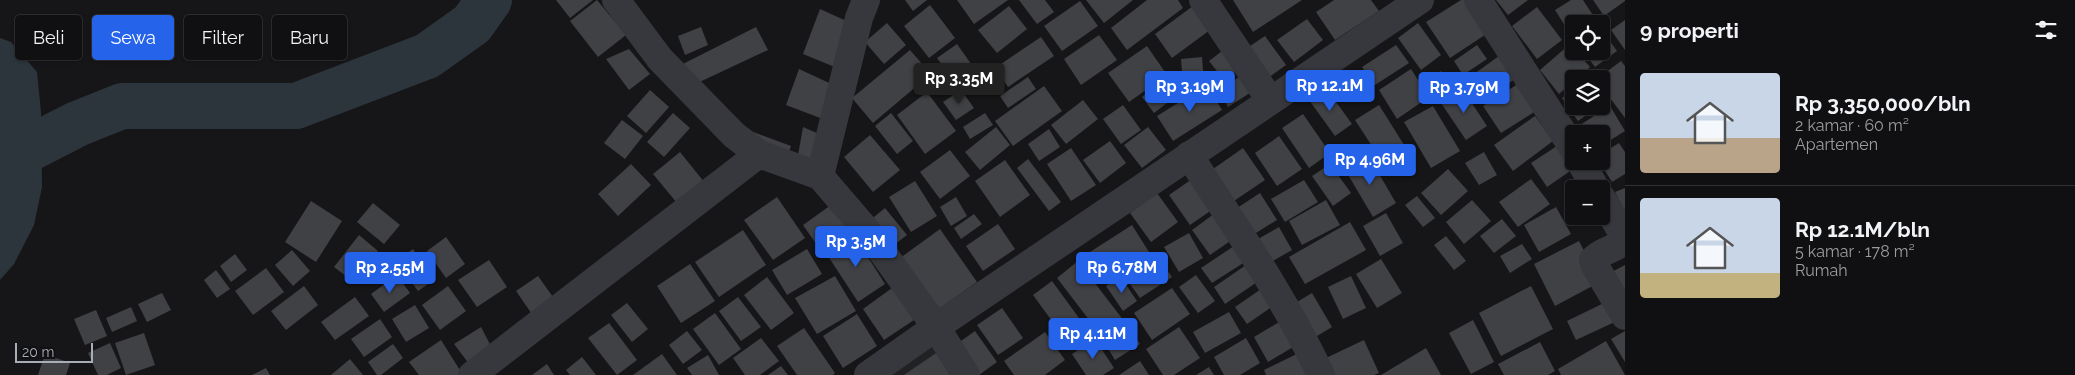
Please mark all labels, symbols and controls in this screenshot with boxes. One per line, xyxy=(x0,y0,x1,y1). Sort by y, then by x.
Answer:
chip: Beli xyxy=(15,15,82,60)
chip: Sewa xyxy=(92,15,174,60)
chip: Filter xyxy=(184,15,262,60)
chip: Baru xyxy=(272,15,347,60)
map controls xyxy=(1565,15,1610,225)
button: locate xyxy=(1565,15,1610,60)
icon: filters xyxy=(2032,16,2060,44)
text: 9 properti xyxy=(1640,18,1739,43)
pin: Rp 3.35M xyxy=(907,62,1011,105)
text: Rp 3.35M xyxy=(925,69,993,88)
pin: Rp 3.19M xyxy=(1138,70,1242,113)
pin: Rp 12.1M xyxy=(1278,70,1382,112)
button: layers xyxy=(1565,70,1610,115)
pin: Rp 3.79M xyxy=(1412,72,1516,114)
text: Rp 12.1M xyxy=(1297,76,1363,95)
text: Rp 3.19M xyxy=(1156,77,1224,96)
text: Rp 3.79M xyxy=(1430,78,1499,97)
text: Rp 3,350,000/bln xyxy=(1795,91,1971,116)
icon: home xyxy=(1680,93,1740,153)
text: 2 kamar · 60 m² xyxy=(1795,116,1909,135)
button: + xyxy=(1565,125,1610,170)
text: Apartemen xyxy=(1795,135,1878,154)
pin: Rp 4.96M xyxy=(1318,144,1422,186)
text: Rp 4.96M xyxy=(1335,150,1405,169)
button: − xyxy=(1565,180,1610,225)
text: Rp 12.1M/bln xyxy=(1795,217,1930,242)
icon: home xyxy=(1680,218,1740,278)
pin: Rp 3.5M xyxy=(810,226,902,268)
text: Rp 3.5M xyxy=(826,232,886,251)
text: 5 kamar · 178 m² xyxy=(1795,242,1915,261)
pin: Rp 2.55M xyxy=(338,252,442,294)
pin: Rp 6.78M xyxy=(1070,252,1174,294)
text: Rp 2.55M xyxy=(356,258,424,277)
text: Rp 6.78M xyxy=(1087,258,1157,277)
text: Rumah xyxy=(1795,261,1848,280)
pin: Rp 4.11M xyxy=(1041,318,1145,360)
text: Rp 4.11M xyxy=(1060,324,1126,343)
scale bar xyxy=(15,340,92,363)
text: 20 m xyxy=(22,344,54,360)

